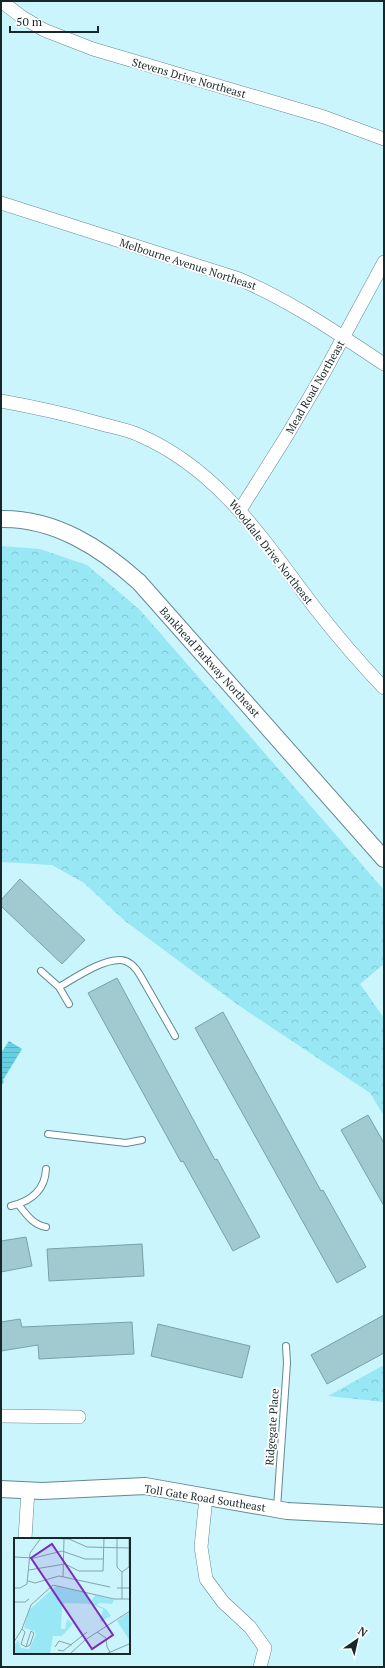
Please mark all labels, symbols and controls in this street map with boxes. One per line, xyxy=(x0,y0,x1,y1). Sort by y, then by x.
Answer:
scale bar xyxy=(10,8,98,34)
text: 50 m xyxy=(16,14,43,29)
street label: Stevens Drive Northeast xyxy=(130,55,248,101)
street label: Melbourne Avenue Northeast xyxy=(118,235,258,293)
street label: Mead Road Northeast xyxy=(283,338,347,436)
street label: Wooddale Drive Northeast xyxy=(226,497,316,607)
street label: Bankhead Parkway Northeast xyxy=(157,604,263,720)
street label: Ridgegate Place xyxy=(262,1388,282,1466)
street label: Toll Gate Road Southeast xyxy=(143,1481,267,1515)
inset map xyxy=(14,1538,130,1654)
north arrow xyxy=(337,1620,377,1660)
text: N xyxy=(355,1624,371,1640)

